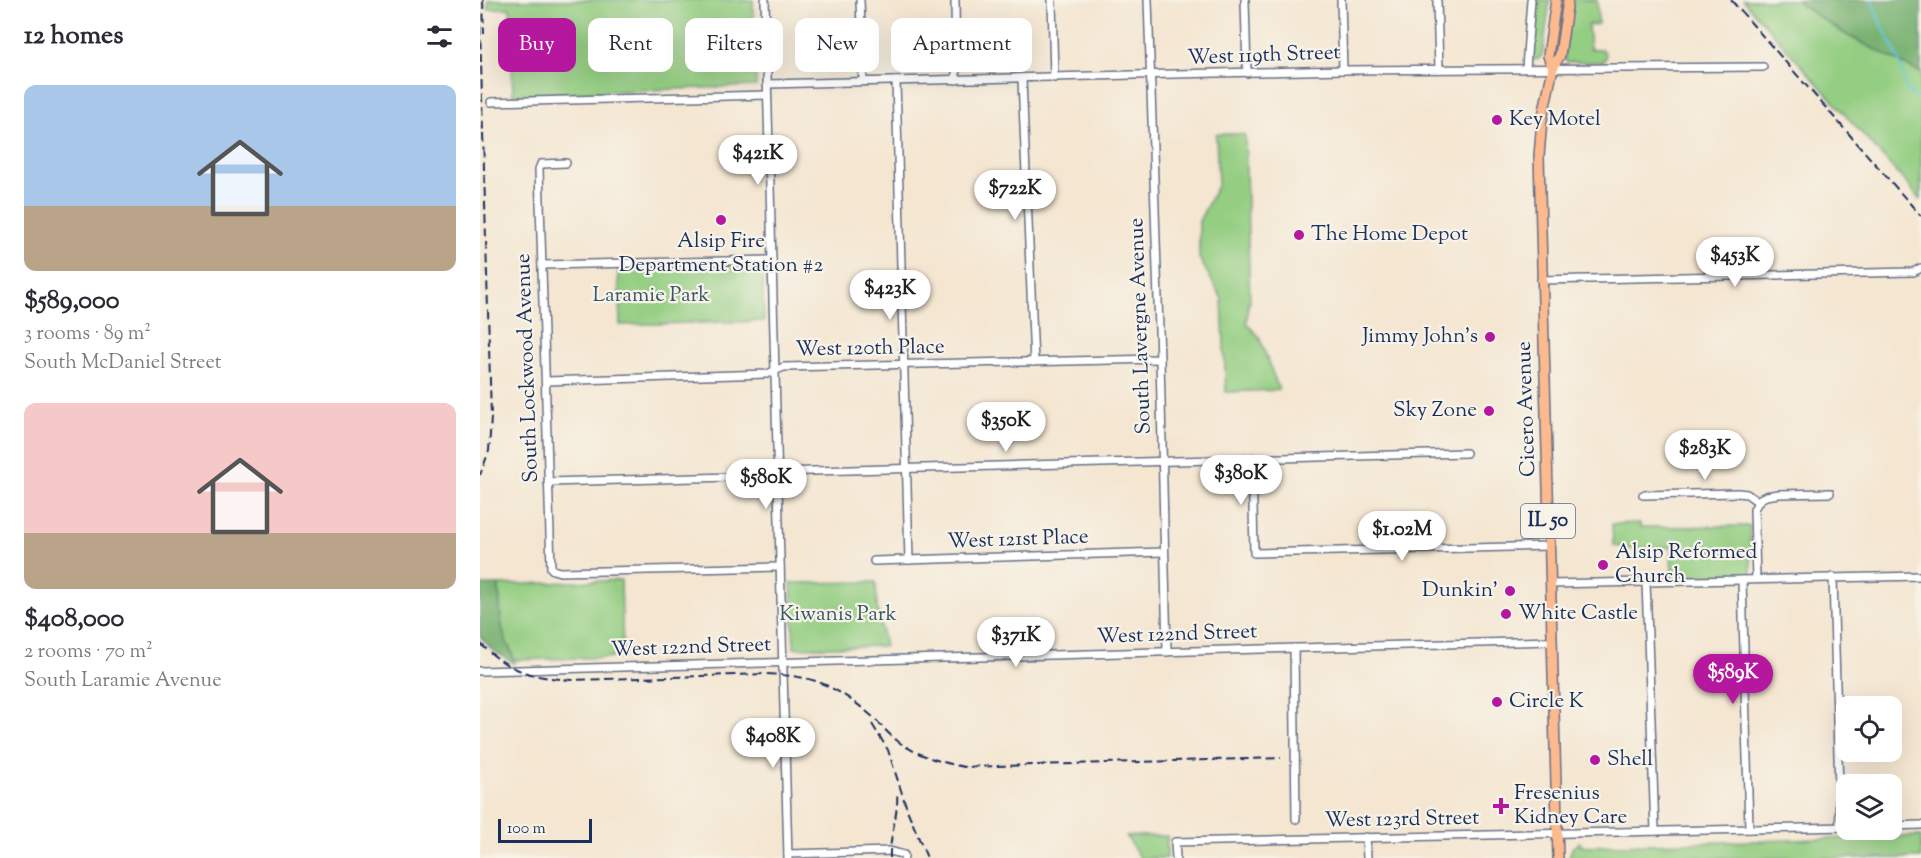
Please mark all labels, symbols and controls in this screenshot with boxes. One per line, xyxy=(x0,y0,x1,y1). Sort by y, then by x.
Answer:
text: 12 homes xyxy=(24,18,123,55)
chip: Buy xyxy=(498,18,576,72)
chip: Rent xyxy=(588,18,673,72)
chip: Filters xyxy=(685,18,783,72)
chip: New xyxy=(795,18,879,72)
chip: Apartment xyxy=(891,18,1032,72)
icon: filters xyxy=(423,20,456,53)
street label: West 119th Street xyxy=(1187,38,1341,74)
place label: Key Motel xyxy=(1509,105,1601,135)
marker: Key Motel xyxy=(1490,113,1504,127)
icon: home xyxy=(186,124,294,232)
pin: $421K xyxy=(716,135,800,186)
text: $421K xyxy=(732,140,784,169)
pin: $722K xyxy=(973,170,1057,221)
text: $722K xyxy=(988,175,1042,204)
marker: Alsip Fire Department Station #2 xyxy=(714,213,728,227)
street label: South Lavergne Avenue xyxy=(1122,217,1160,435)
place label: The Home Depot xyxy=(1311,220,1468,250)
place label: Alsip Fire Department Station #2 xyxy=(619,227,824,281)
marker: The Home Depot xyxy=(1292,228,1306,242)
pin: $453K xyxy=(1693,237,1777,288)
text: $453K xyxy=(1710,242,1760,271)
street label: South Lockwood Avenue xyxy=(509,253,547,483)
pin: $423K xyxy=(848,270,932,321)
text: $423K xyxy=(864,275,916,304)
park label: Laramie Park xyxy=(592,281,710,311)
text: $589,000 xyxy=(24,283,119,320)
text: 3 rooms · 89 m² xyxy=(24,320,151,349)
place label: Jimmy John's xyxy=(1361,322,1478,352)
marker: Jimmy John's xyxy=(1483,330,1497,344)
street label: West 120th Place xyxy=(795,333,945,365)
street label: Cicero Avenue xyxy=(1510,341,1544,477)
text: South McDaniel Street xyxy=(24,349,222,378)
place label: Sky Zone xyxy=(1393,396,1477,426)
pin: $350K xyxy=(964,402,1048,453)
marker: Sky Zone xyxy=(1482,404,1496,418)
text: $350K xyxy=(981,407,1031,436)
pin: $283K xyxy=(1663,430,1747,481)
text: $283K xyxy=(1679,435,1731,464)
icon: home xyxy=(186,442,294,550)
pin: $380K xyxy=(1199,455,1283,506)
pin: $580K xyxy=(724,459,808,510)
text: $380K xyxy=(1214,460,1268,489)
text: $580K xyxy=(740,464,792,493)
road number: IL 50 xyxy=(1521,504,1575,538)
pin: $1.02M xyxy=(1353,511,1451,562)
text: $1.02M xyxy=(1372,516,1432,545)
street label: West 121st Place xyxy=(947,523,1089,557)
place label: Alsip Reformed Church xyxy=(1615,538,1758,592)
marker: Alsip Reformed Church xyxy=(1596,558,1610,572)
place label: Dunkin' xyxy=(1422,576,1498,606)
marker: Dunkin' xyxy=(1503,584,1517,598)
place label: White Castle xyxy=(1518,599,1638,629)
park label: Kiwanis Park xyxy=(779,600,897,630)
text: $408,000 xyxy=(24,601,124,638)
marker: White Castle xyxy=(1499,607,1513,621)
pin: $371K xyxy=(974,617,1058,668)
street label: West 122nd Street xyxy=(1096,617,1258,653)
text: $371K xyxy=(991,622,1041,651)
street label: West 122nd Street xyxy=(610,630,772,666)
text: 2 rooms · 70 m² xyxy=(24,638,153,667)
pin: $589K xyxy=(1691,654,1775,705)
text: $589K xyxy=(1707,659,1759,688)
text: South Laramie Avenue xyxy=(24,667,221,696)
place label: Circle K xyxy=(1509,687,1584,717)
marker: Circle K xyxy=(1490,695,1504,709)
map controls xyxy=(1836,696,1902,840)
button: locate xyxy=(1836,696,1902,762)
pin: $408K xyxy=(731,718,815,769)
text: $408K xyxy=(745,723,801,752)
place label: Shell xyxy=(1607,745,1653,775)
marker: Shell xyxy=(1588,753,1602,767)
button: layers xyxy=(1836,774,1902,840)
place label: Fresenius Kidney Care xyxy=(1514,779,1627,833)
marker: Fresenius Kidney Care xyxy=(1492,797,1510,815)
street label: West 123rd Street xyxy=(1324,804,1480,836)
scale bar xyxy=(498,816,592,844)
text: 100 m xyxy=(507,818,546,841)

